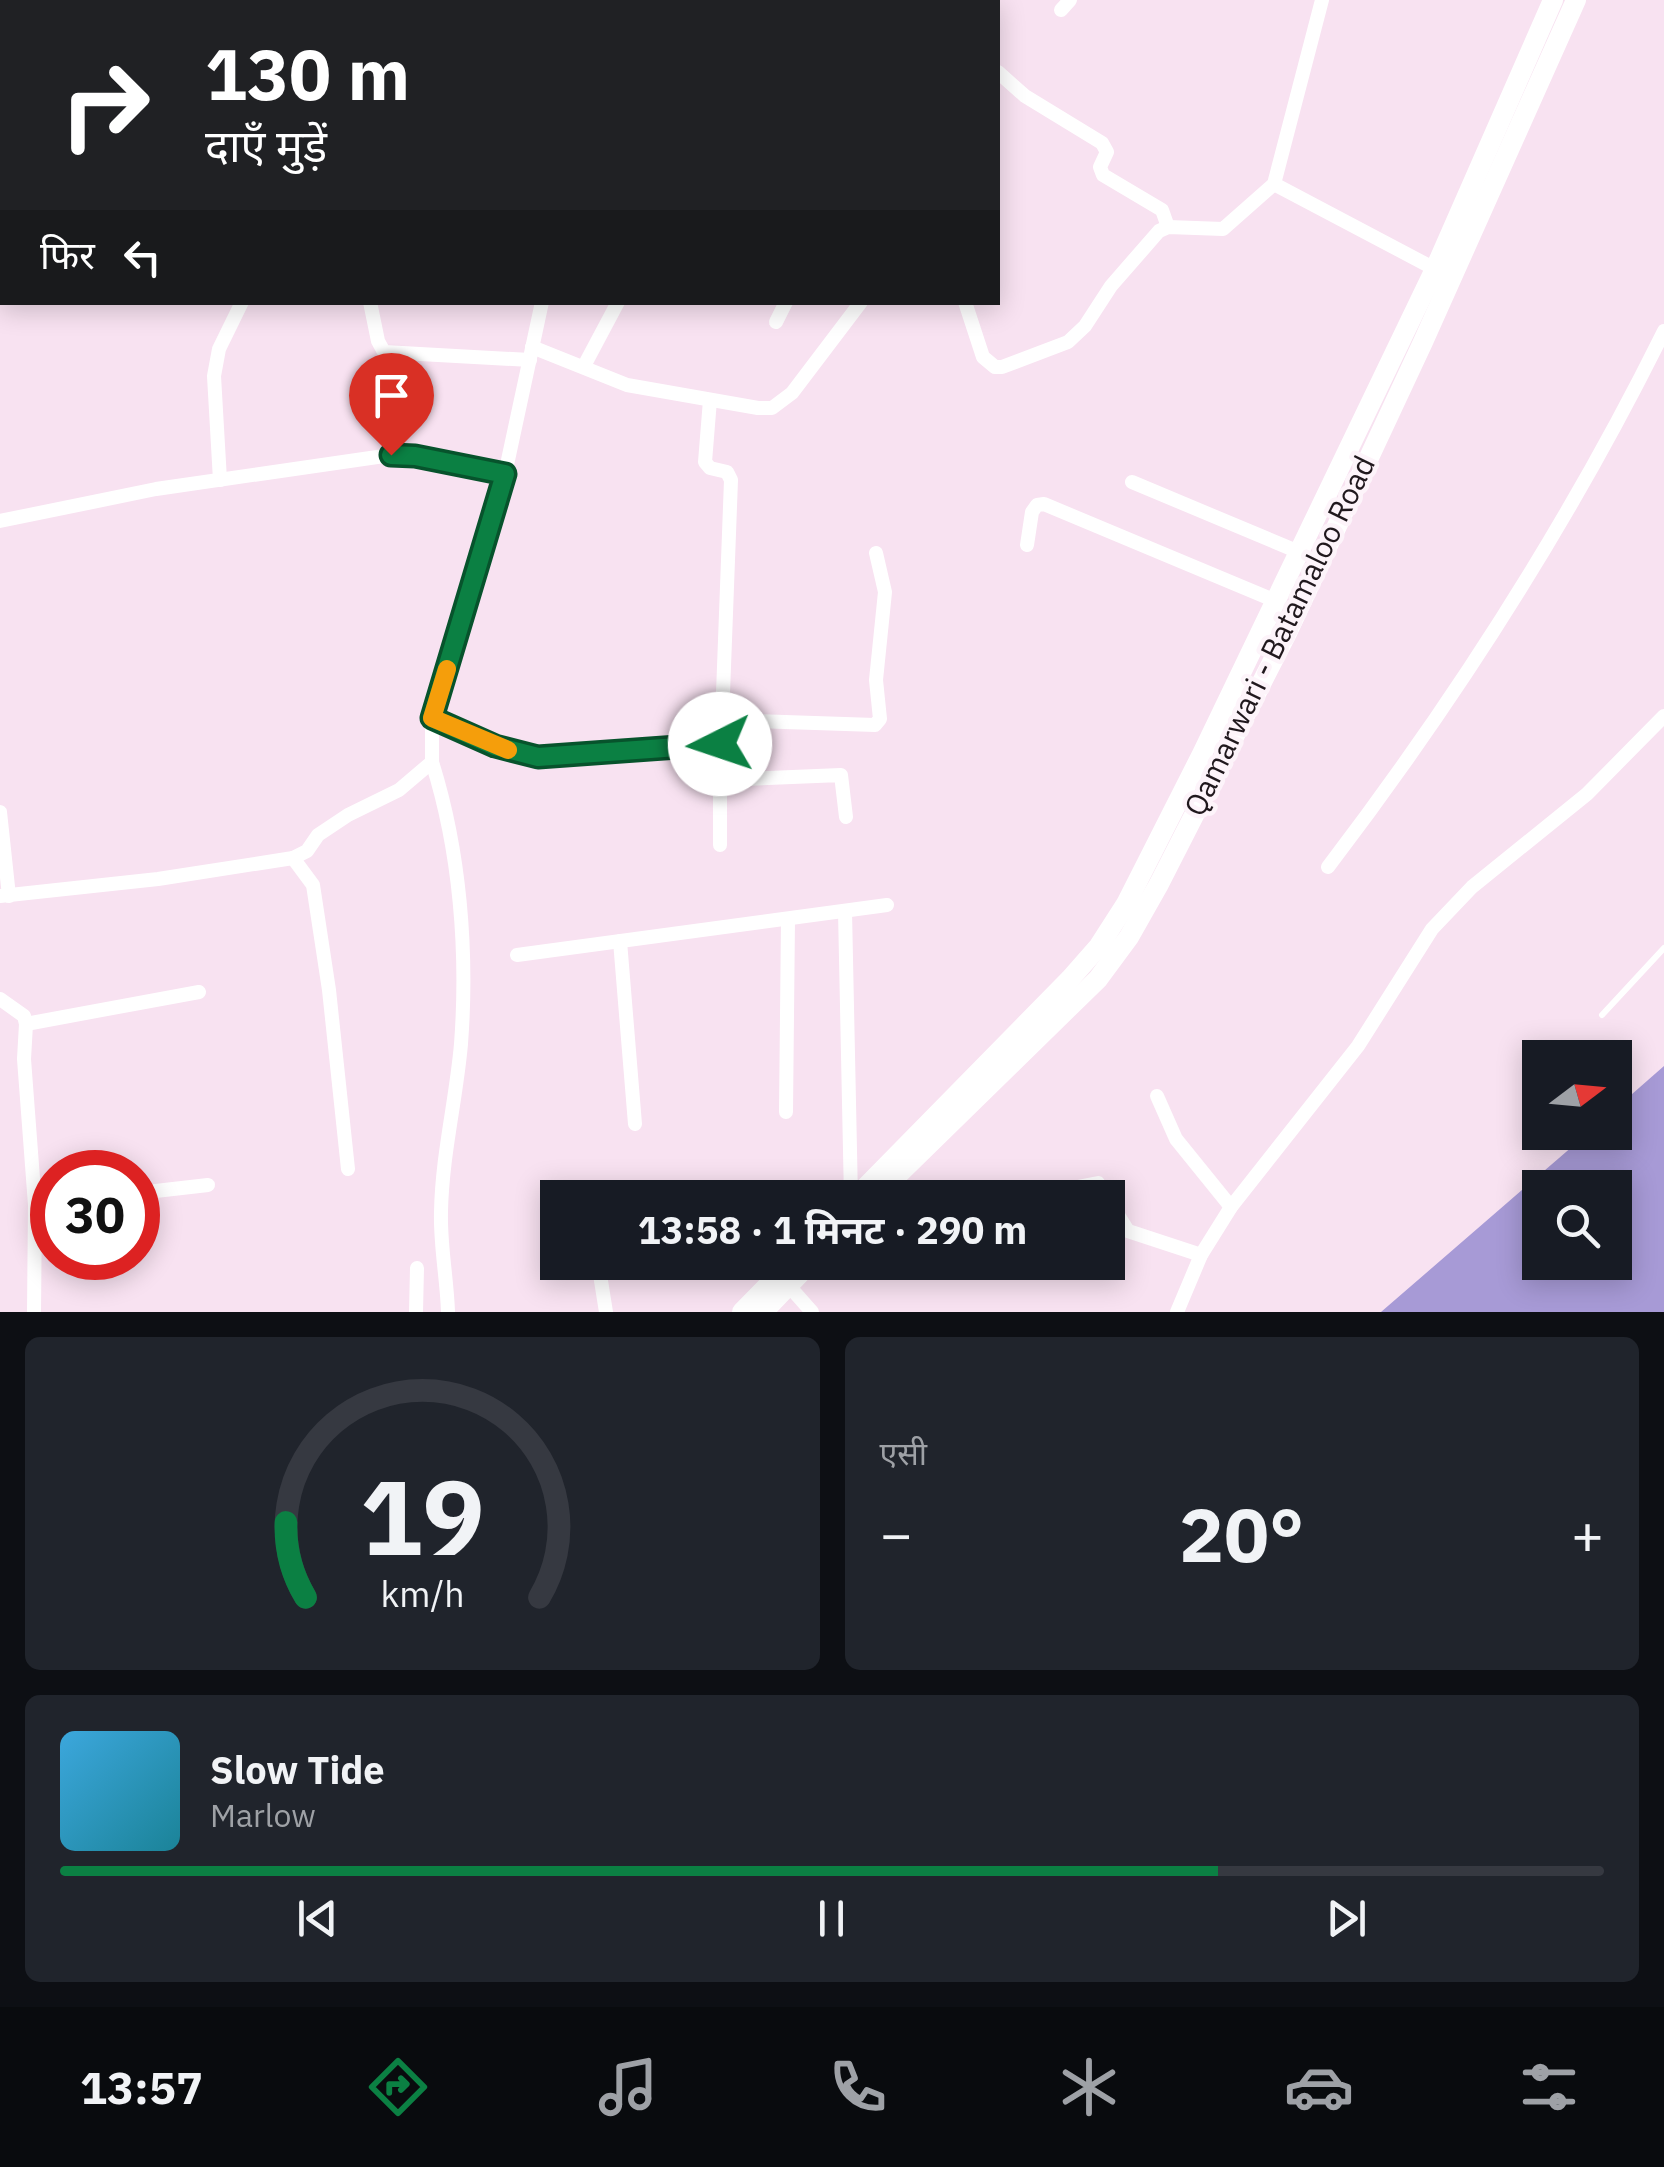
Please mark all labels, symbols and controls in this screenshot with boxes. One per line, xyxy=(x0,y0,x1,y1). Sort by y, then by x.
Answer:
text: 130 m xyxy=(205,28,410,119)
icon: right xyxy=(40,40,170,170)
text: दाएँ मुड़ें xyxy=(205,116,327,174)
text: फिर xyxy=(40,230,95,279)
icon: left xyxy=(115,230,170,285)
pin xyxy=(349,353,434,456)
icon: arrive xyxy=(364,368,419,423)
street label: Qamarwari - Batamaloo Road xyxy=(1174,449,1383,822)
position arrow xyxy=(668,692,772,796)
north arrow xyxy=(1522,1040,1632,1150)
map controls xyxy=(1522,1040,1632,1280)
speed limit sign: 30 xyxy=(30,1150,160,1280)
button: search xyxy=(1522,1170,1632,1280)
text: 13:58 · 1 मिनट · 290 m xyxy=(638,1205,1027,1254)
text: एसी xyxy=(880,1432,927,1474)
text: 19 xyxy=(360,1448,485,1584)
text: 20° xyxy=(1179,1485,1304,1583)
text: − xyxy=(880,1498,913,1569)
text: + xyxy=(1571,1498,1604,1569)
text: km/h xyxy=(380,1570,464,1617)
text: Slow Tide xyxy=(210,1745,385,1794)
text: Marlow xyxy=(210,1794,316,1836)
icon: previous xyxy=(290,1891,345,1946)
icon: pause xyxy=(804,1891,859,1946)
icon: next xyxy=(1319,1891,1374,1946)
icon: directions xyxy=(363,2052,433,2122)
icon: music xyxy=(593,2052,663,2122)
icon: phone xyxy=(823,2052,893,2122)
icon: climate xyxy=(1054,2052,1124,2122)
icon: car xyxy=(1284,2052,1354,2122)
icon: filters xyxy=(1514,2052,1584,2122)
text: 13:57 xyxy=(80,2058,203,2116)

